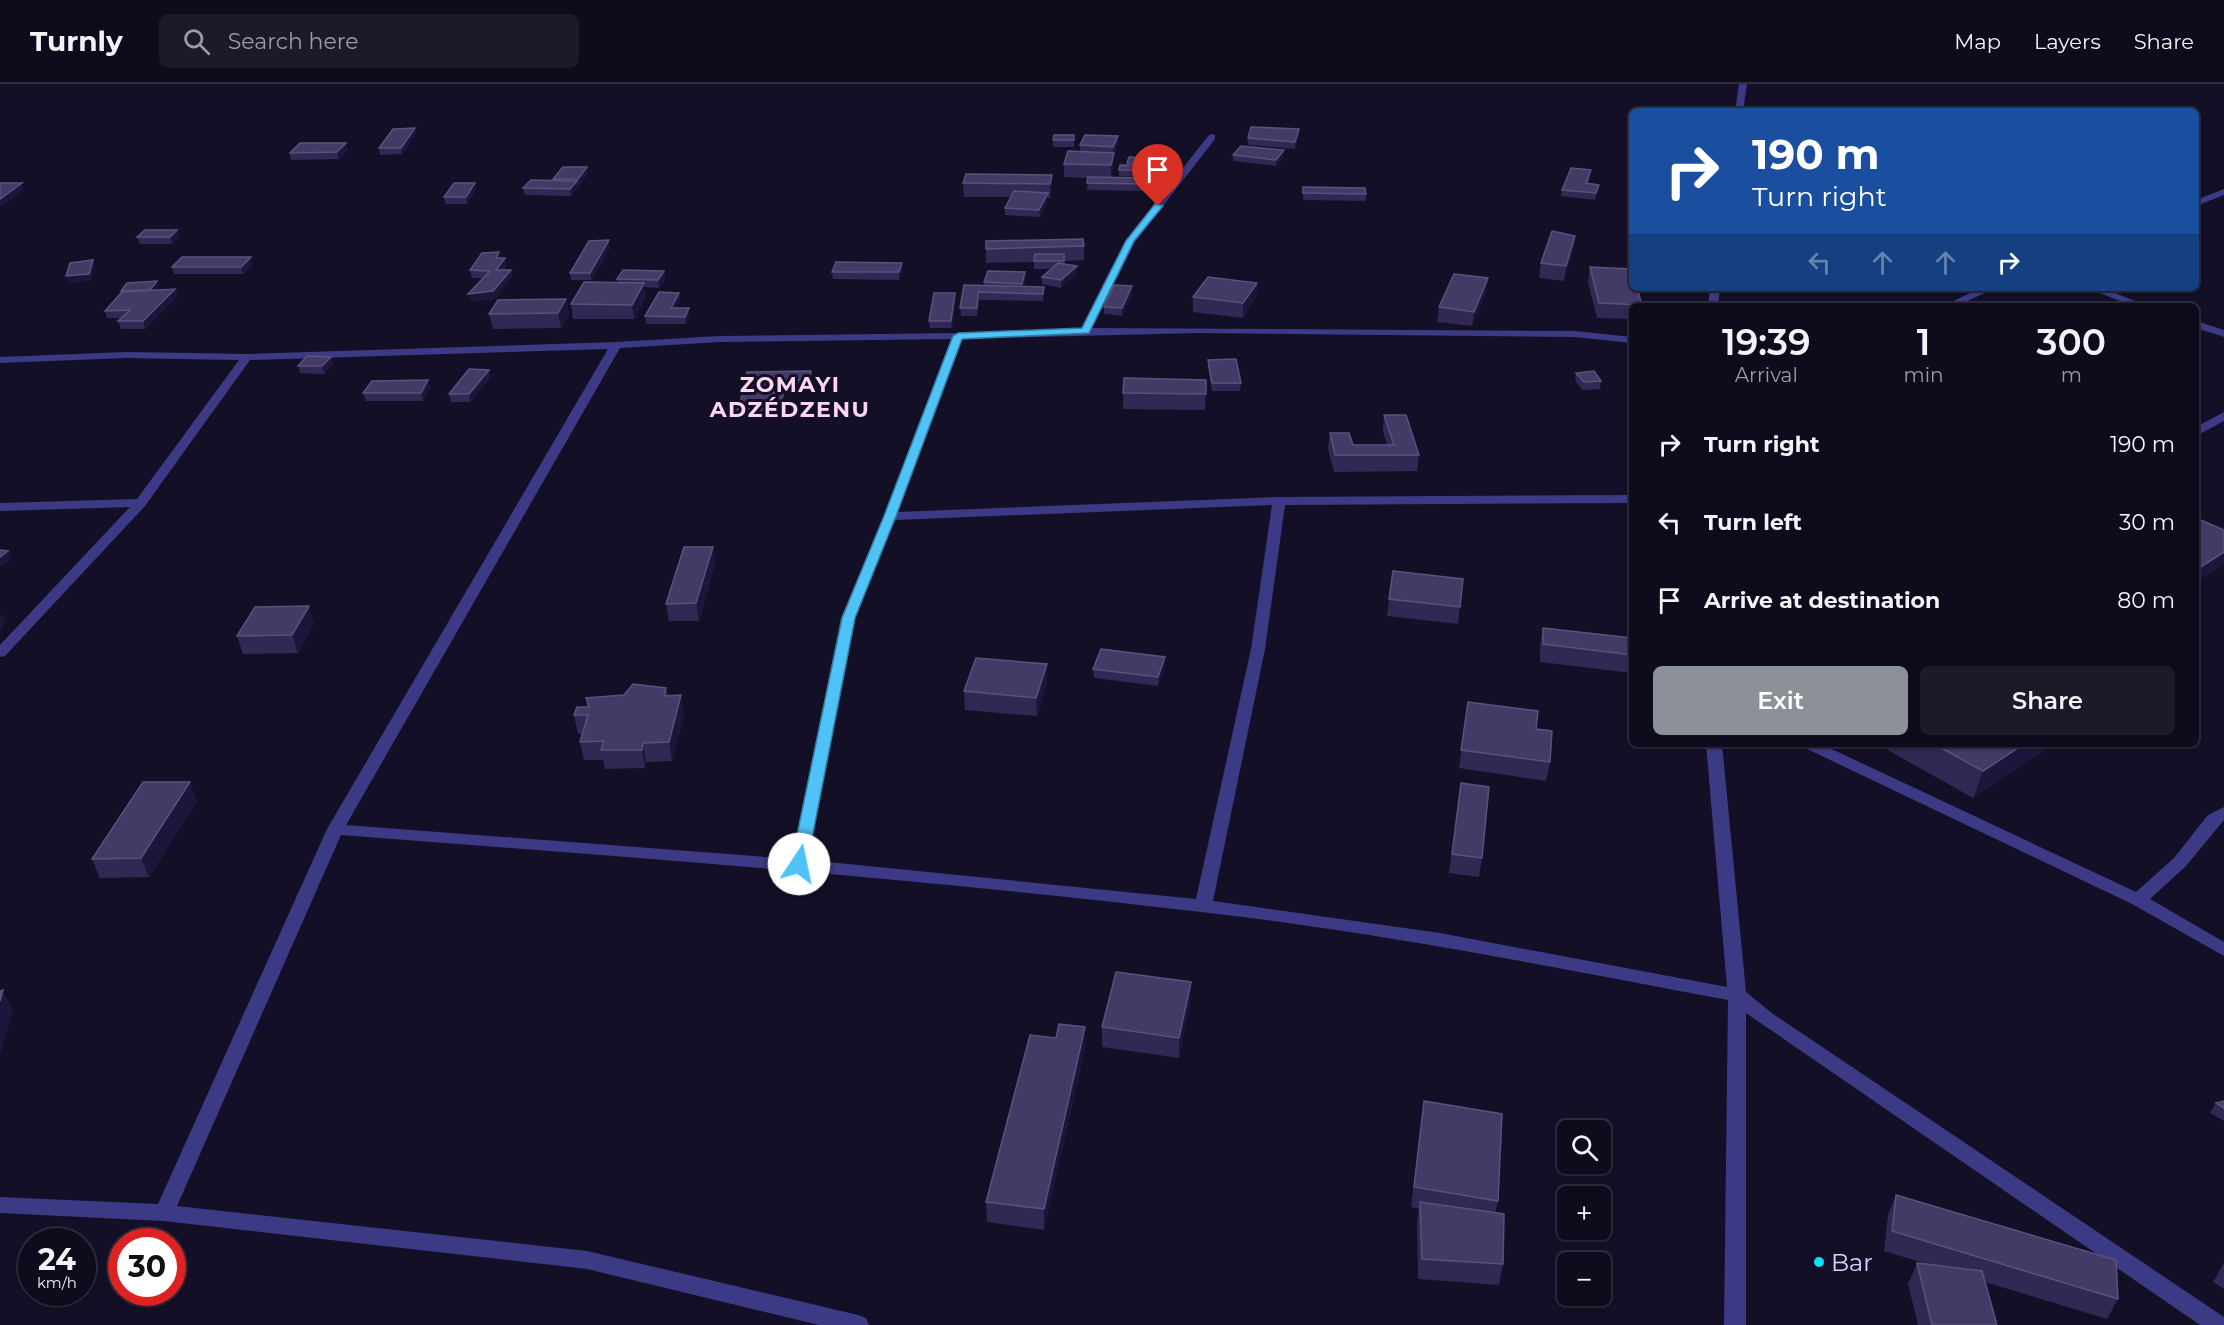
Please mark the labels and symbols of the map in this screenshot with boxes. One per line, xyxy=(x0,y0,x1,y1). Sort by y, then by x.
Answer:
pin xyxy=(1132,144,1183,206)
district label: ZOMAYI ADZÉDZENU xyxy=(709,371,870,423)
position arrow xyxy=(767,832,831,896)
speed limit sign: 30 xyxy=(108,1228,186,1306)
place label: Bar xyxy=(1831,1248,1873,1277)
marker: Bar xyxy=(1812,1255,1826,1269)

